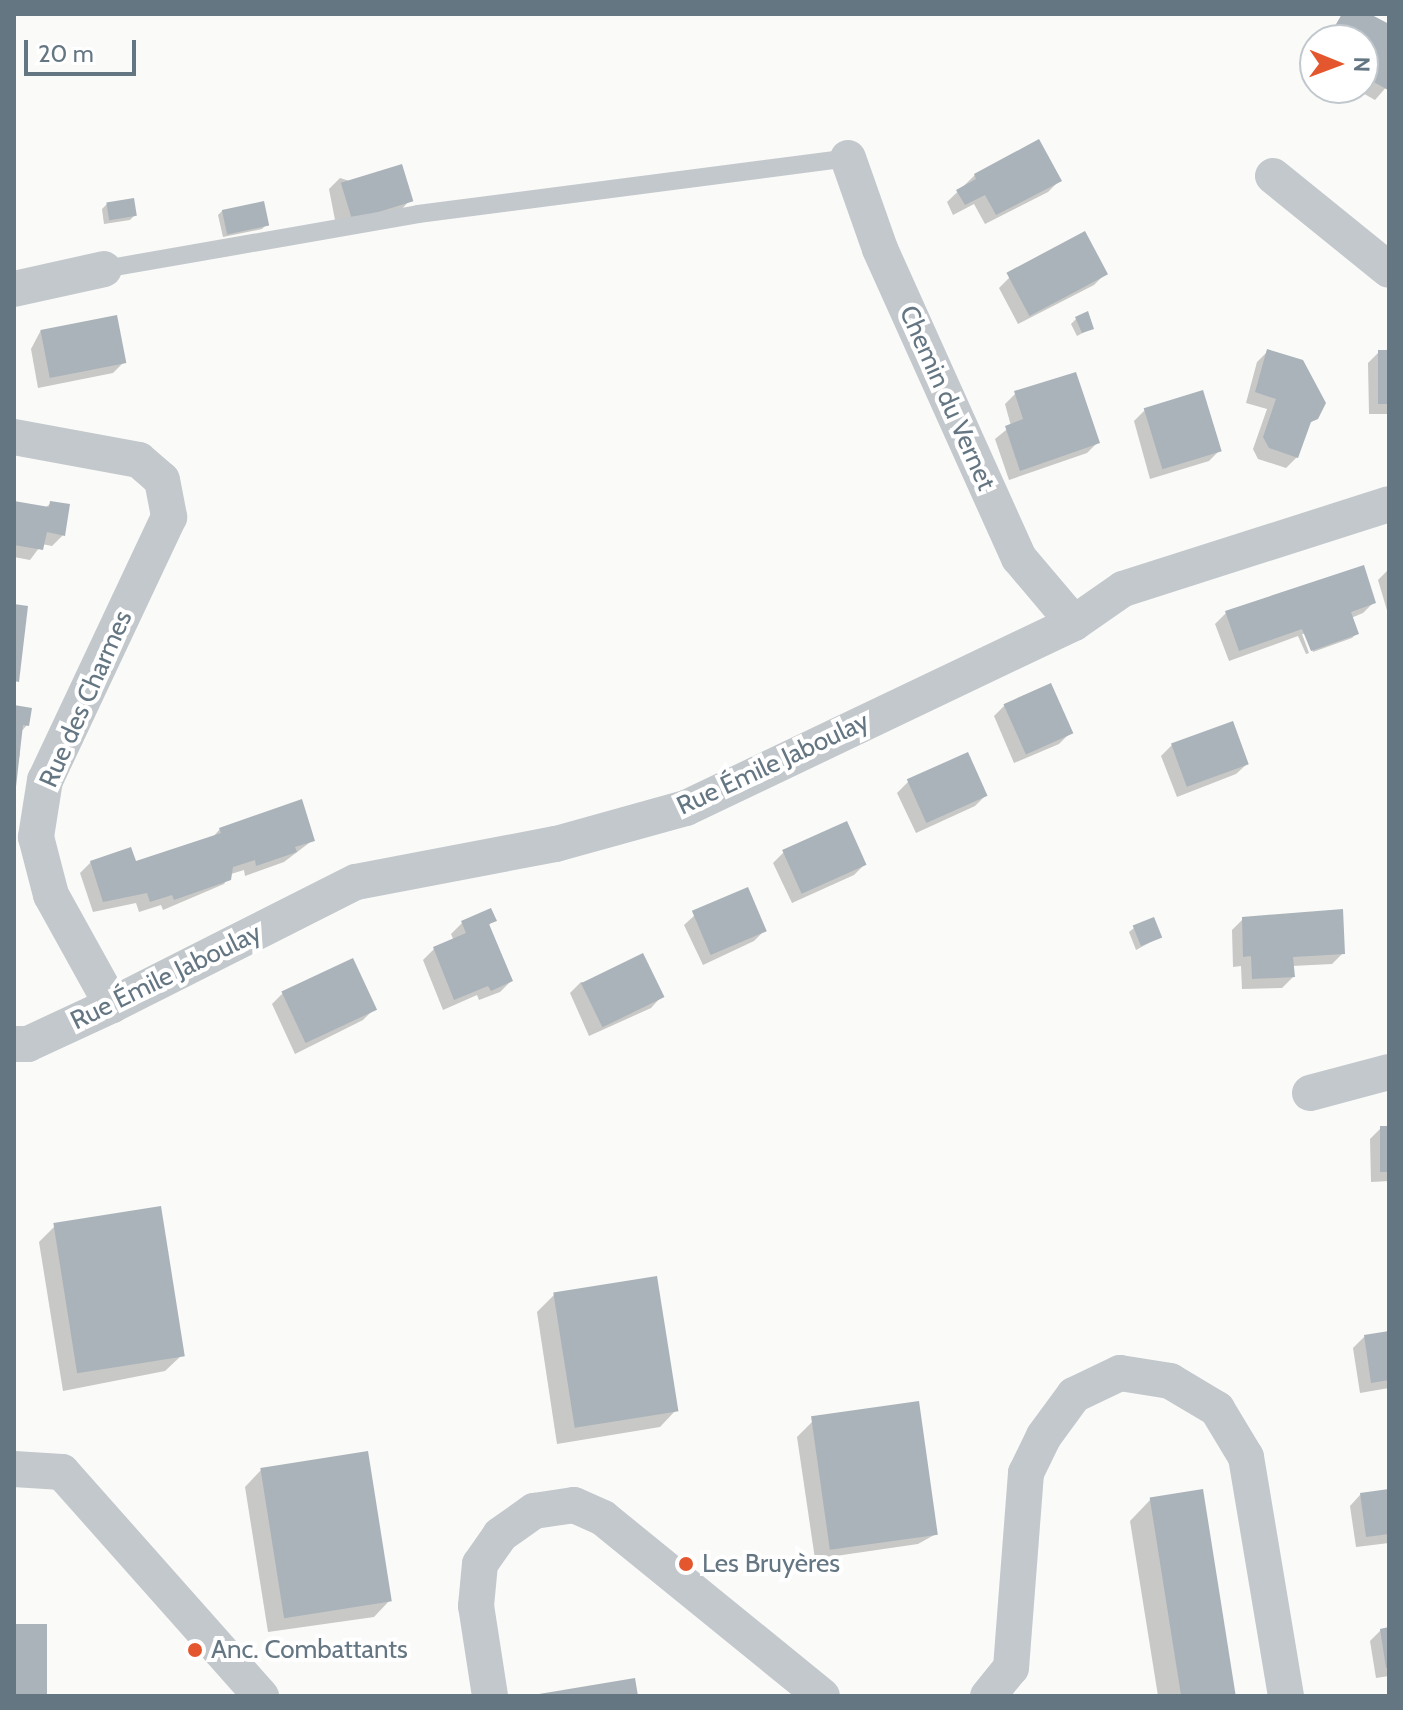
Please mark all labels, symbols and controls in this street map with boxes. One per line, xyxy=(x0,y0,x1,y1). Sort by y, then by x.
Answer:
scale bar xyxy=(28,24,140,74)
north arrow xyxy=(1299,24,1379,104)
text: 20 m xyxy=(38,39,94,68)
text: N xyxy=(1348,56,1375,72)
street label: Chemin du Vernet xyxy=(892,301,1002,495)
street label: Rue des Charmes xyxy=(33,606,139,792)
street label: Rue Émile Jaboulay xyxy=(672,706,874,822)
street label: Rue Émile Jaboulay xyxy=(66,917,266,1037)
place label: Les Bruyères xyxy=(702,1548,840,1580)
marker: Les Bruyères xyxy=(677,1555,695,1573)
place label: Anc. Combattants xyxy=(211,1634,408,1666)
marker: Anc. Combattants xyxy=(186,1641,204,1659)

